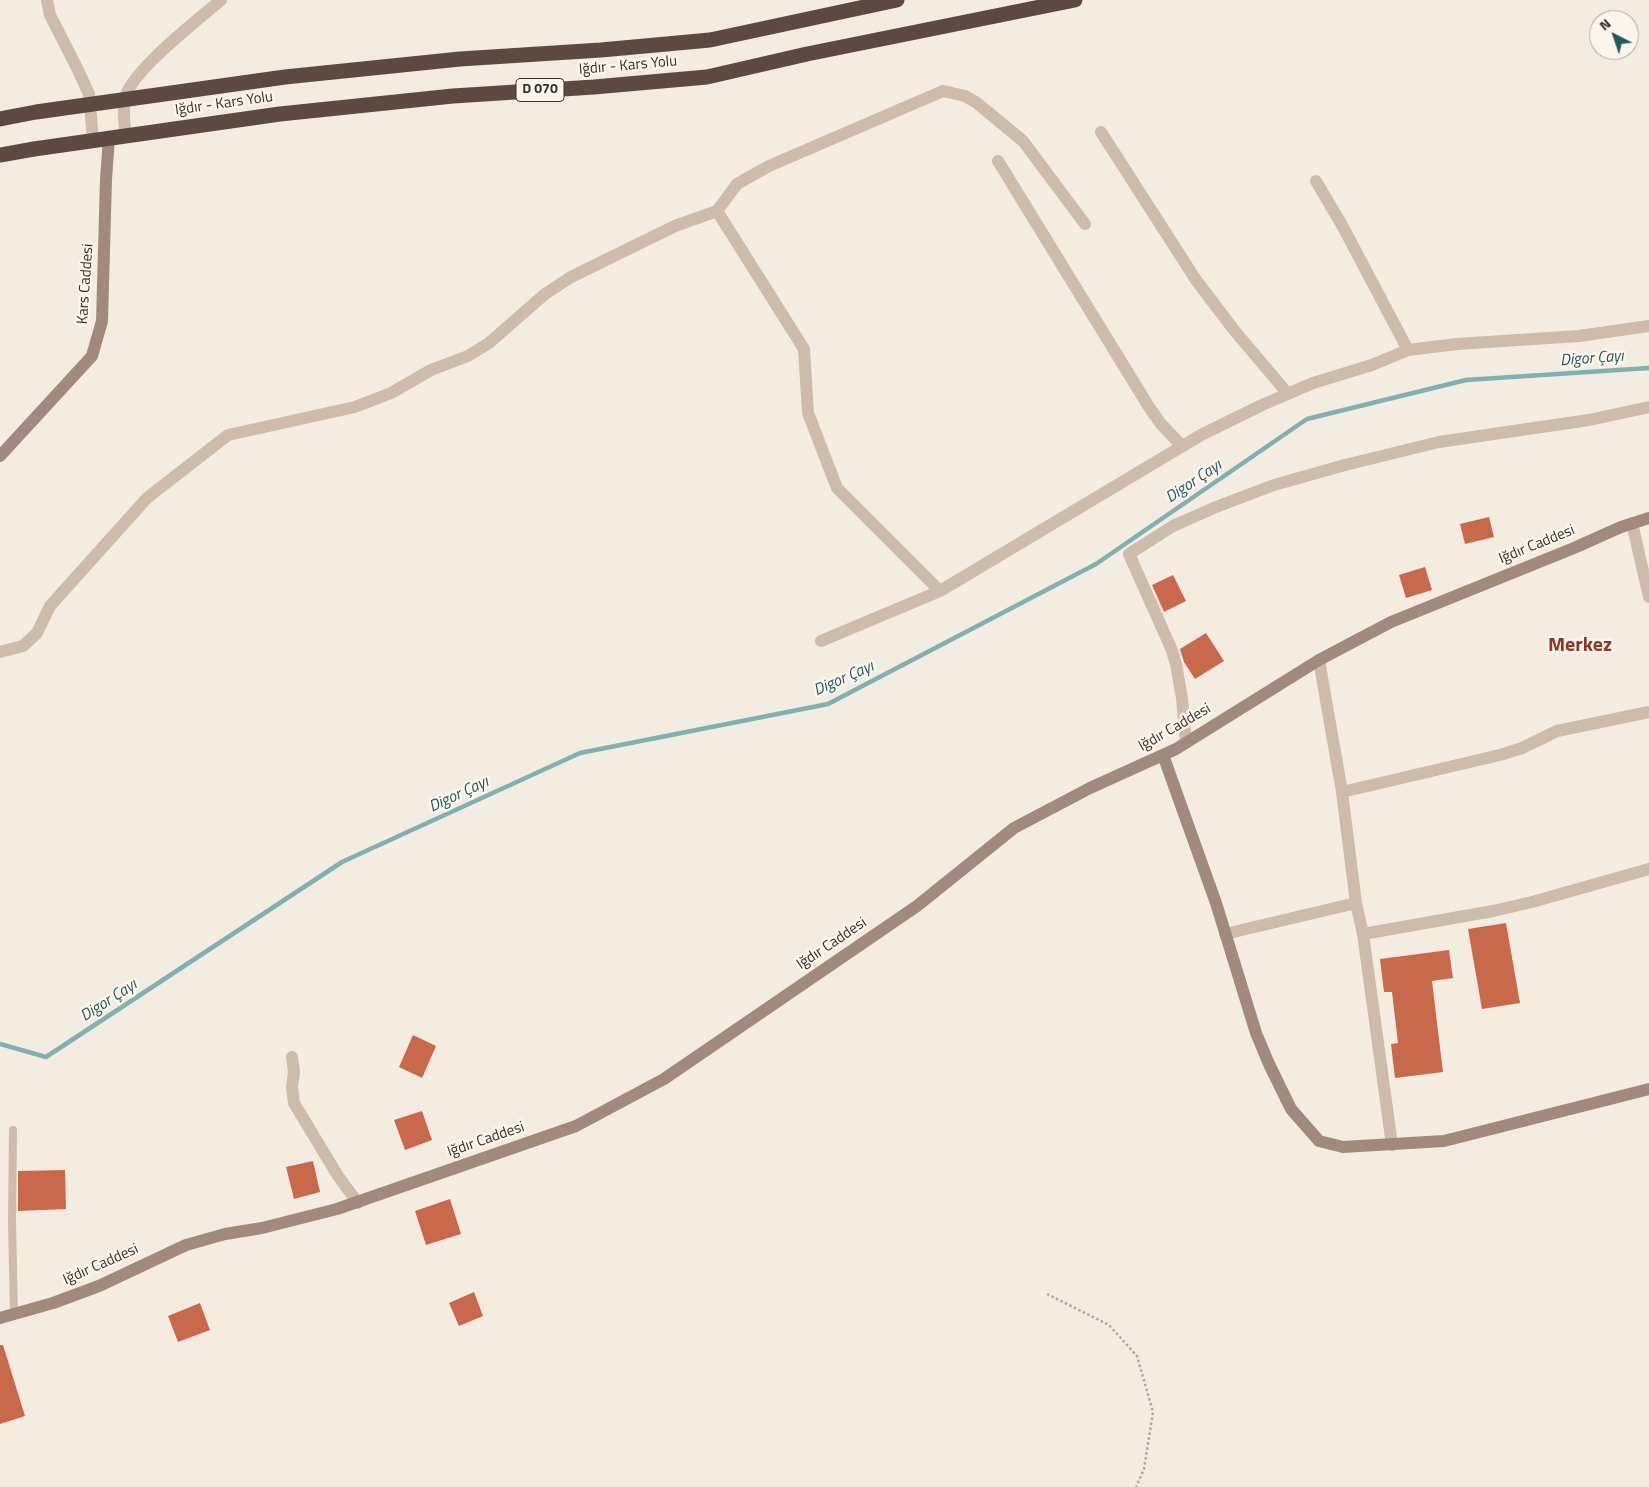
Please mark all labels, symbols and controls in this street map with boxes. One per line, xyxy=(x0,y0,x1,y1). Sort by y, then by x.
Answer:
north arrow xyxy=(1589,10,1639,60)
text: N xyxy=(1594,13,1615,35)
street label: Iğdır - Kars Yolu xyxy=(578,53,678,79)
road number: D 070 xyxy=(516,78,564,102)
street label: Iğdır - Kars Yolu xyxy=(174,88,274,120)
street label: Kars Caddesi xyxy=(74,243,98,325)
water label: Digor Çayı xyxy=(1560,347,1624,371)
water label: Digor Çayı xyxy=(1162,456,1226,508)
street label: Iğdır Caddesi xyxy=(1496,522,1578,568)
district label: Merkez xyxy=(1548,634,1612,658)
water label: Digor Çayı xyxy=(811,657,877,701)
street label: Iğdır Caddesi xyxy=(1136,700,1214,756)
water label: Digor Çayı xyxy=(426,773,492,817)
street label: Iğdır Caddesi xyxy=(794,914,870,974)
water label: Digor Çayı xyxy=(77,976,141,1026)
street label: Iğdır Caddesi xyxy=(445,1118,527,1162)
street label: Iğdır Caddesi xyxy=(61,1240,141,1290)

